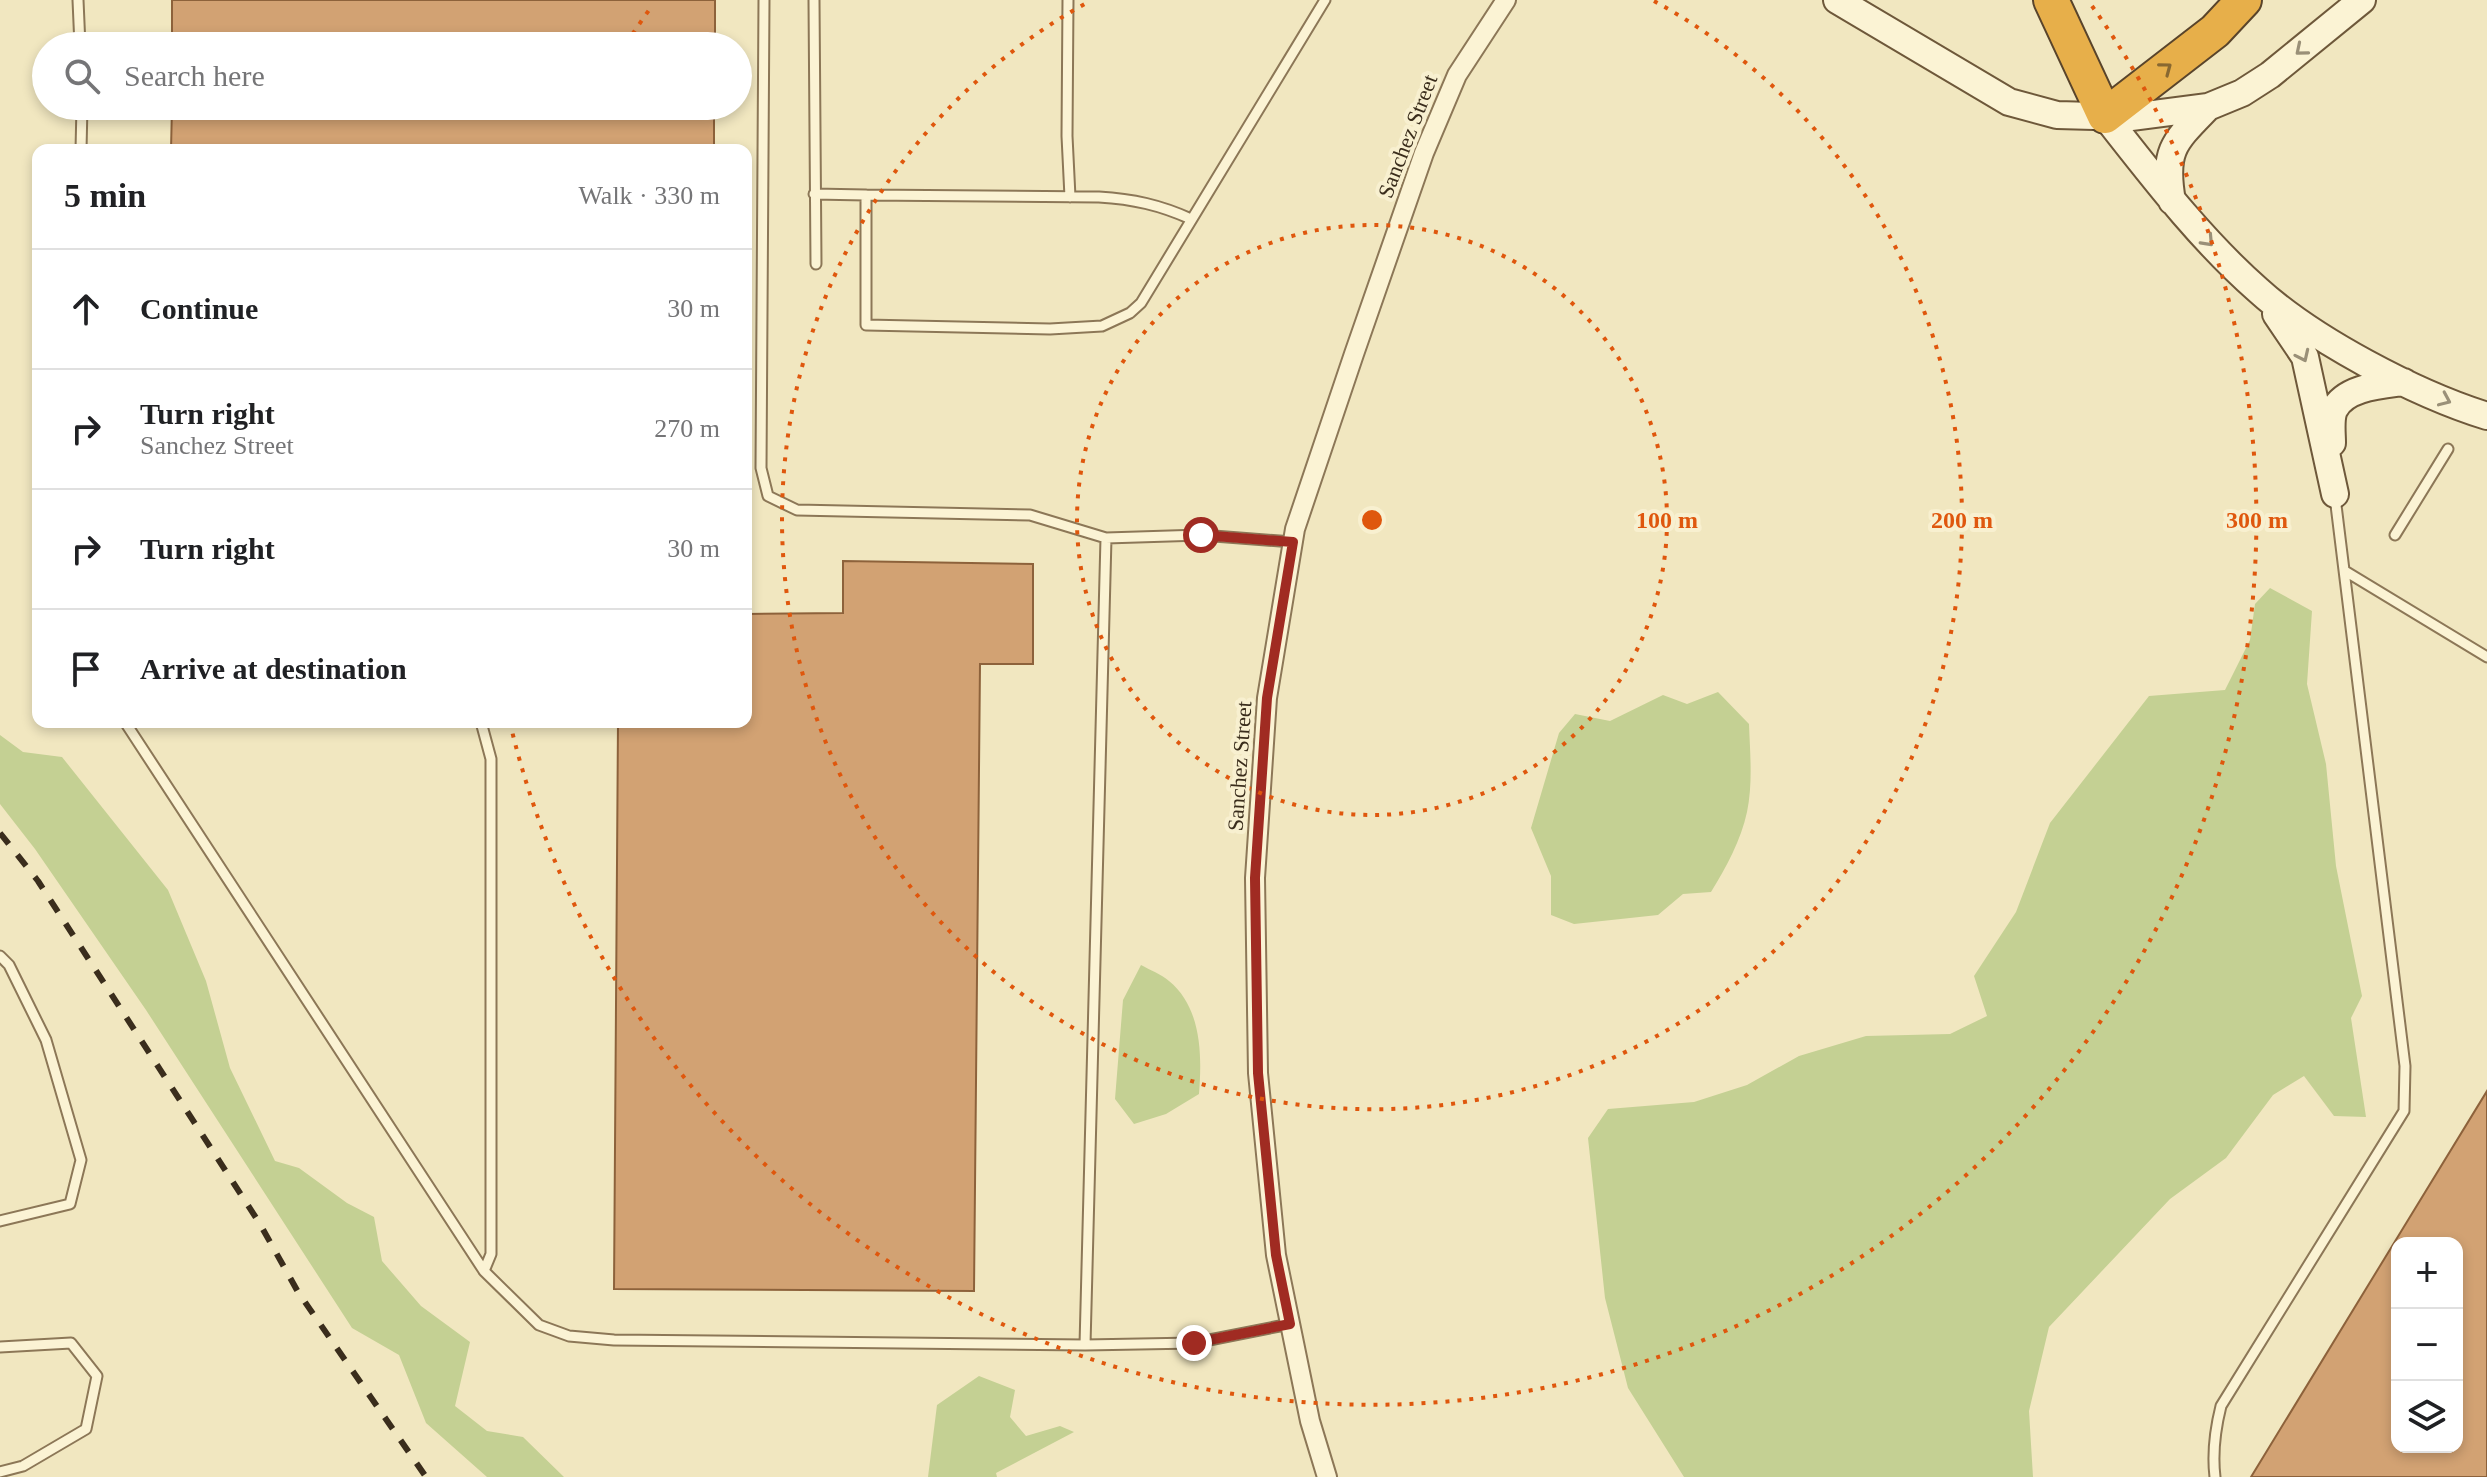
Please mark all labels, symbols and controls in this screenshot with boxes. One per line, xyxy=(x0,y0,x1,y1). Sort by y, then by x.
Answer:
search box xyxy=(32,32,752,120)
one-way arrow xyxy=(2296,40,2311,55)
icon: search xyxy=(60,54,104,98)
text: Search here xyxy=(124,59,265,92)
one-way arrow xyxy=(2157,63,2172,77)
street label: Sanchez Street xyxy=(1372,71,1442,201)
text: 5 min xyxy=(64,177,146,214)
text: Walk · 330 m xyxy=(578,181,720,210)
one-way arrow xyxy=(2198,232,2213,246)
icon: ahead xyxy=(64,287,108,331)
text: Continue xyxy=(140,292,258,325)
text: 30 m xyxy=(667,294,720,323)
one-way arrow xyxy=(2293,348,2309,363)
one-way arrow xyxy=(2437,390,2451,406)
text: Turn right xyxy=(140,397,275,430)
icon: right xyxy=(64,407,108,451)
text: 270 m xyxy=(654,414,720,443)
text: Sanchez Street xyxy=(140,431,294,460)
centre of rings xyxy=(1358,506,1386,534)
text: 100 m xyxy=(1636,507,1698,533)
text: 200 m xyxy=(1931,507,1993,533)
text: 300 m xyxy=(2226,507,2288,533)
route start xyxy=(1183,517,1219,553)
icon: right xyxy=(64,527,108,571)
text: Turn right xyxy=(140,532,275,565)
text: 30 m xyxy=(667,534,720,563)
icon: arrive xyxy=(64,647,108,691)
text: Arrive at destination xyxy=(140,652,407,685)
street label: Sanchez Street xyxy=(1222,700,1257,832)
map controls xyxy=(2391,1237,2463,1453)
button: + xyxy=(2391,1237,2463,1309)
button: − xyxy=(2391,1309,2463,1381)
route end xyxy=(1176,1325,1212,1361)
button: layers xyxy=(2391,1381,2463,1453)

